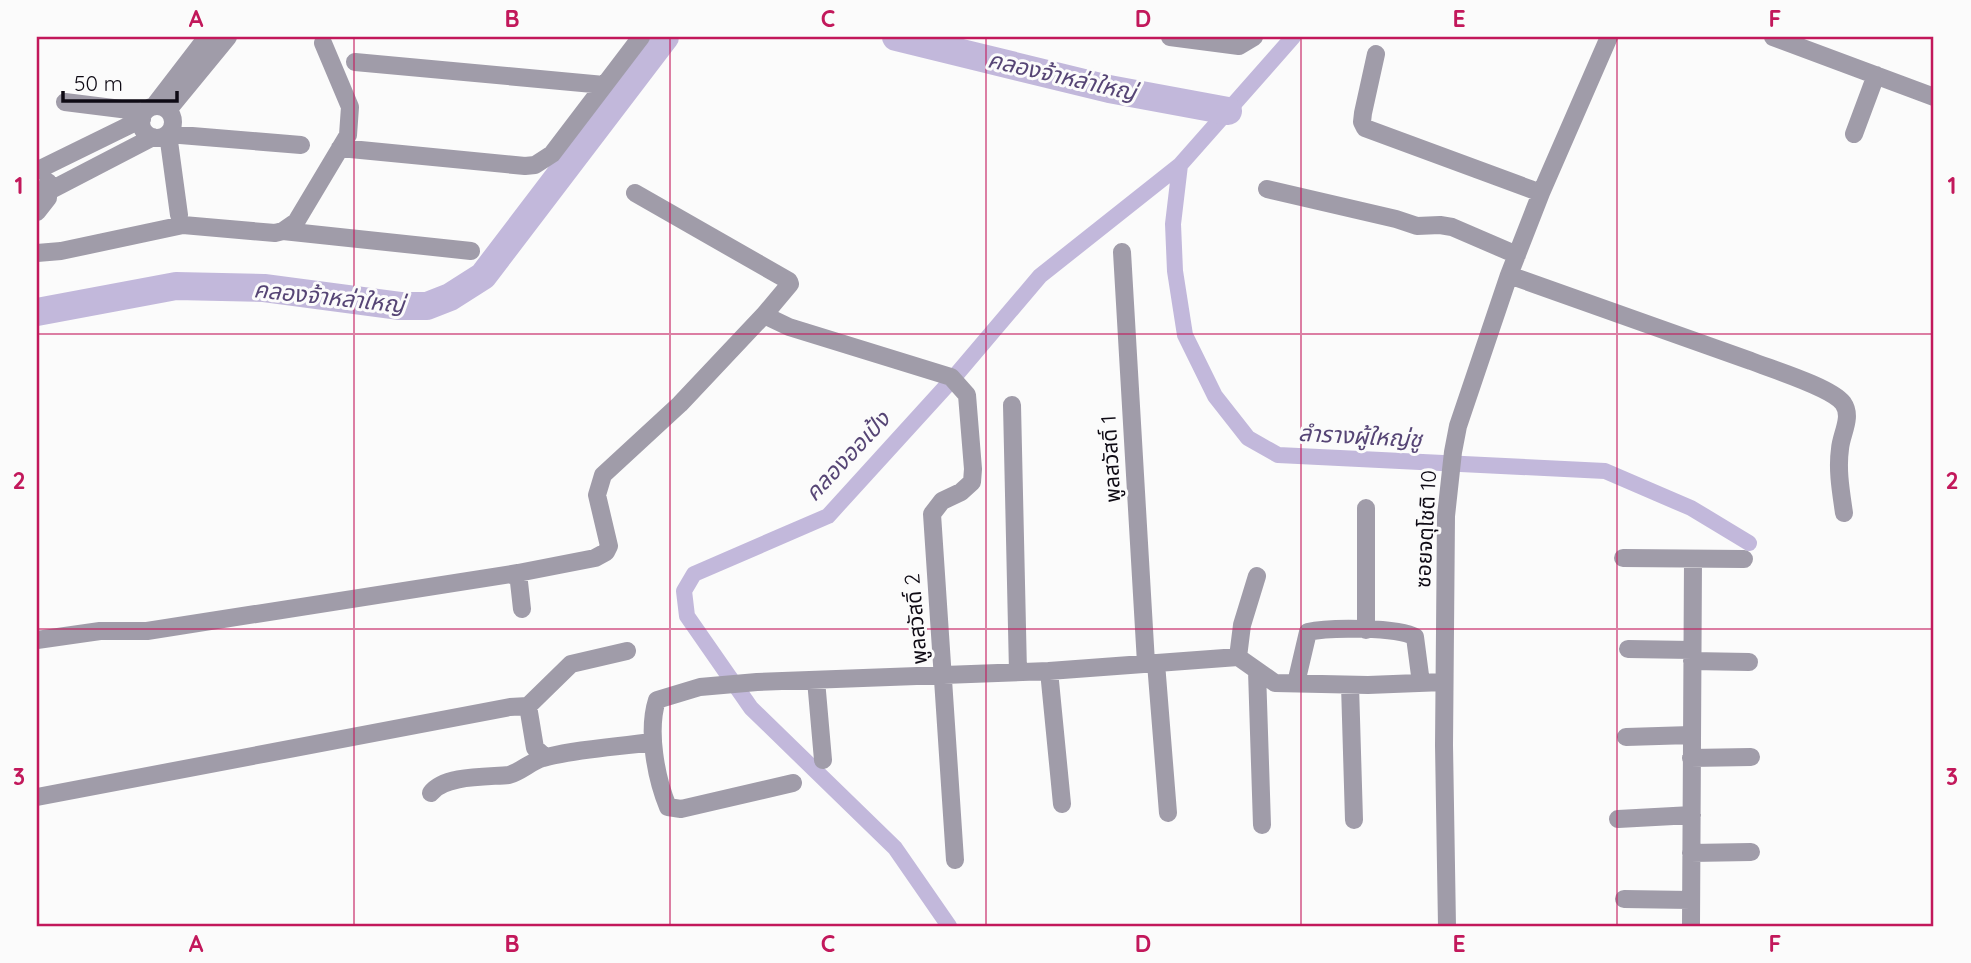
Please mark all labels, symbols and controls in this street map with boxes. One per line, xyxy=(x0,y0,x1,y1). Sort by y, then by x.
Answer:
text: A xyxy=(189,4,204,33)
text: B xyxy=(504,4,520,33)
text: C xyxy=(821,4,835,33)
text: D xyxy=(1135,4,1151,33)
text: E xyxy=(1452,4,1466,33)
text: F xyxy=(1769,4,1781,33)
water label: คลองจ้าหล่าใหญ่ xyxy=(985,44,1142,107)
scale bar xyxy=(63,60,177,104)
text: 50 m xyxy=(74,70,123,96)
text: 1 xyxy=(15,171,23,200)
text: 1 xyxy=(1948,171,1956,200)
water label: คลองจ้าหล่าใหญ่ xyxy=(252,274,409,319)
water label: คลองออเป้ง xyxy=(798,404,897,507)
street label: พูลสวัสดิ์ 1 xyxy=(1095,415,1126,503)
water label: ลำรางผู้ใหญ่ชู xyxy=(1297,418,1425,454)
text: 2 xyxy=(12,466,26,495)
text: 2 xyxy=(1945,466,1959,495)
street label: ซอยจตุโชติ 10 xyxy=(1409,469,1442,589)
street label: พูลสวัสดิ์ 2 xyxy=(898,572,933,666)
text: 3 xyxy=(13,762,25,791)
text: 3 xyxy=(1946,762,1958,791)
text: A xyxy=(189,929,204,958)
text: B xyxy=(504,929,520,958)
text: C xyxy=(821,929,835,958)
text: D xyxy=(1135,929,1151,958)
text: E xyxy=(1452,929,1466,958)
text: F xyxy=(1769,929,1781,958)

